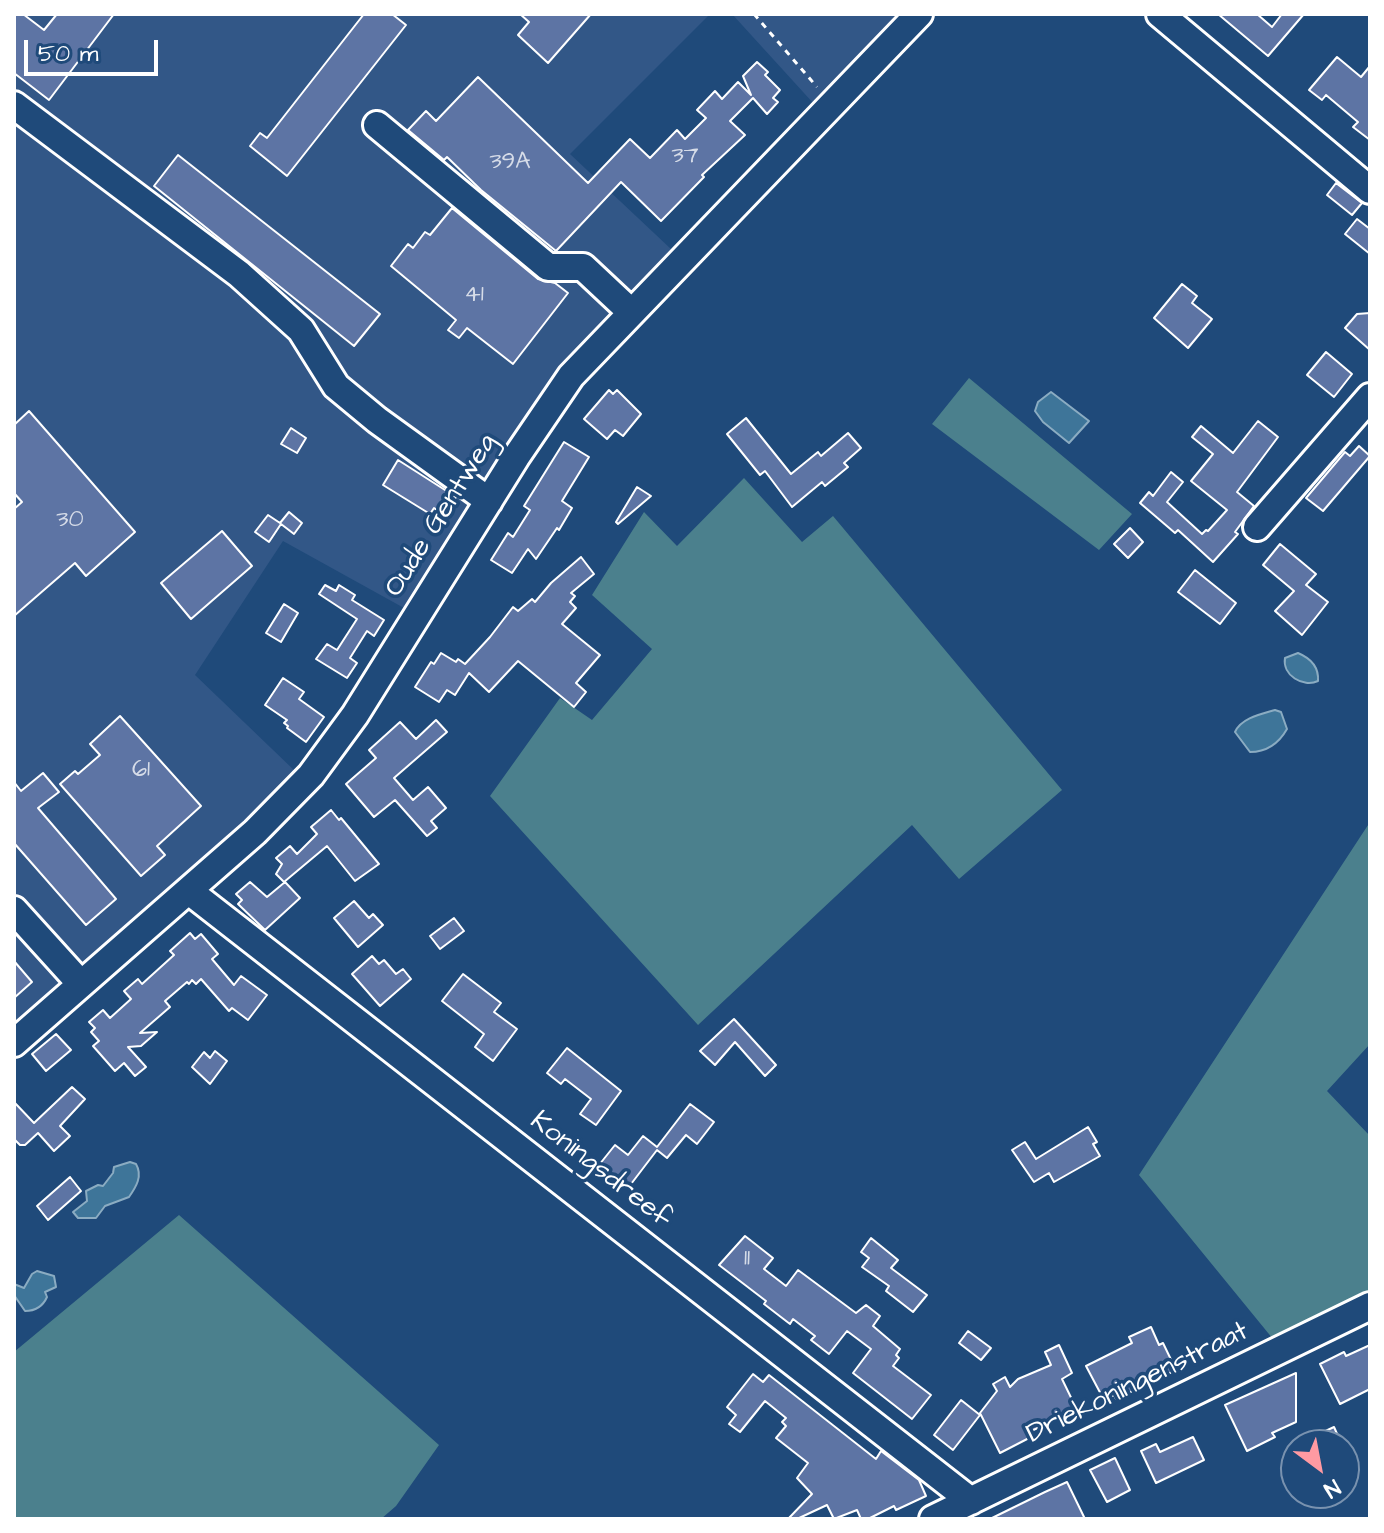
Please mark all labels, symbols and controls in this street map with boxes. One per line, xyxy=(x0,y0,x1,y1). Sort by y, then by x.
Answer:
scale bar xyxy=(28,24,162,74)
text: 50 m xyxy=(38,37,98,71)
house number: 37 xyxy=(672,143,698,171)
house number: 39A xyxy=(489,149,531,177)
house number: 41 xyxy=(464,282,484,310)
street label: Oude Gentweg xyxy=(379,428,505,604)
house number: 30 xyxy=(56,507,84,535)
house number: 61 xyxy=(132,757,150,785)
street label: Koningsdreef xyxy=(523,1105,677,1237)
house number: 11 xyxy=(744,1246,750,1274)
street label: Driekoningenstraat xyxy=(1022,1316,1254,1452)
north arrow xyxy=(1280,1429,1360,1509)
text: N xyxy=(1318,1471,1346,1505)

